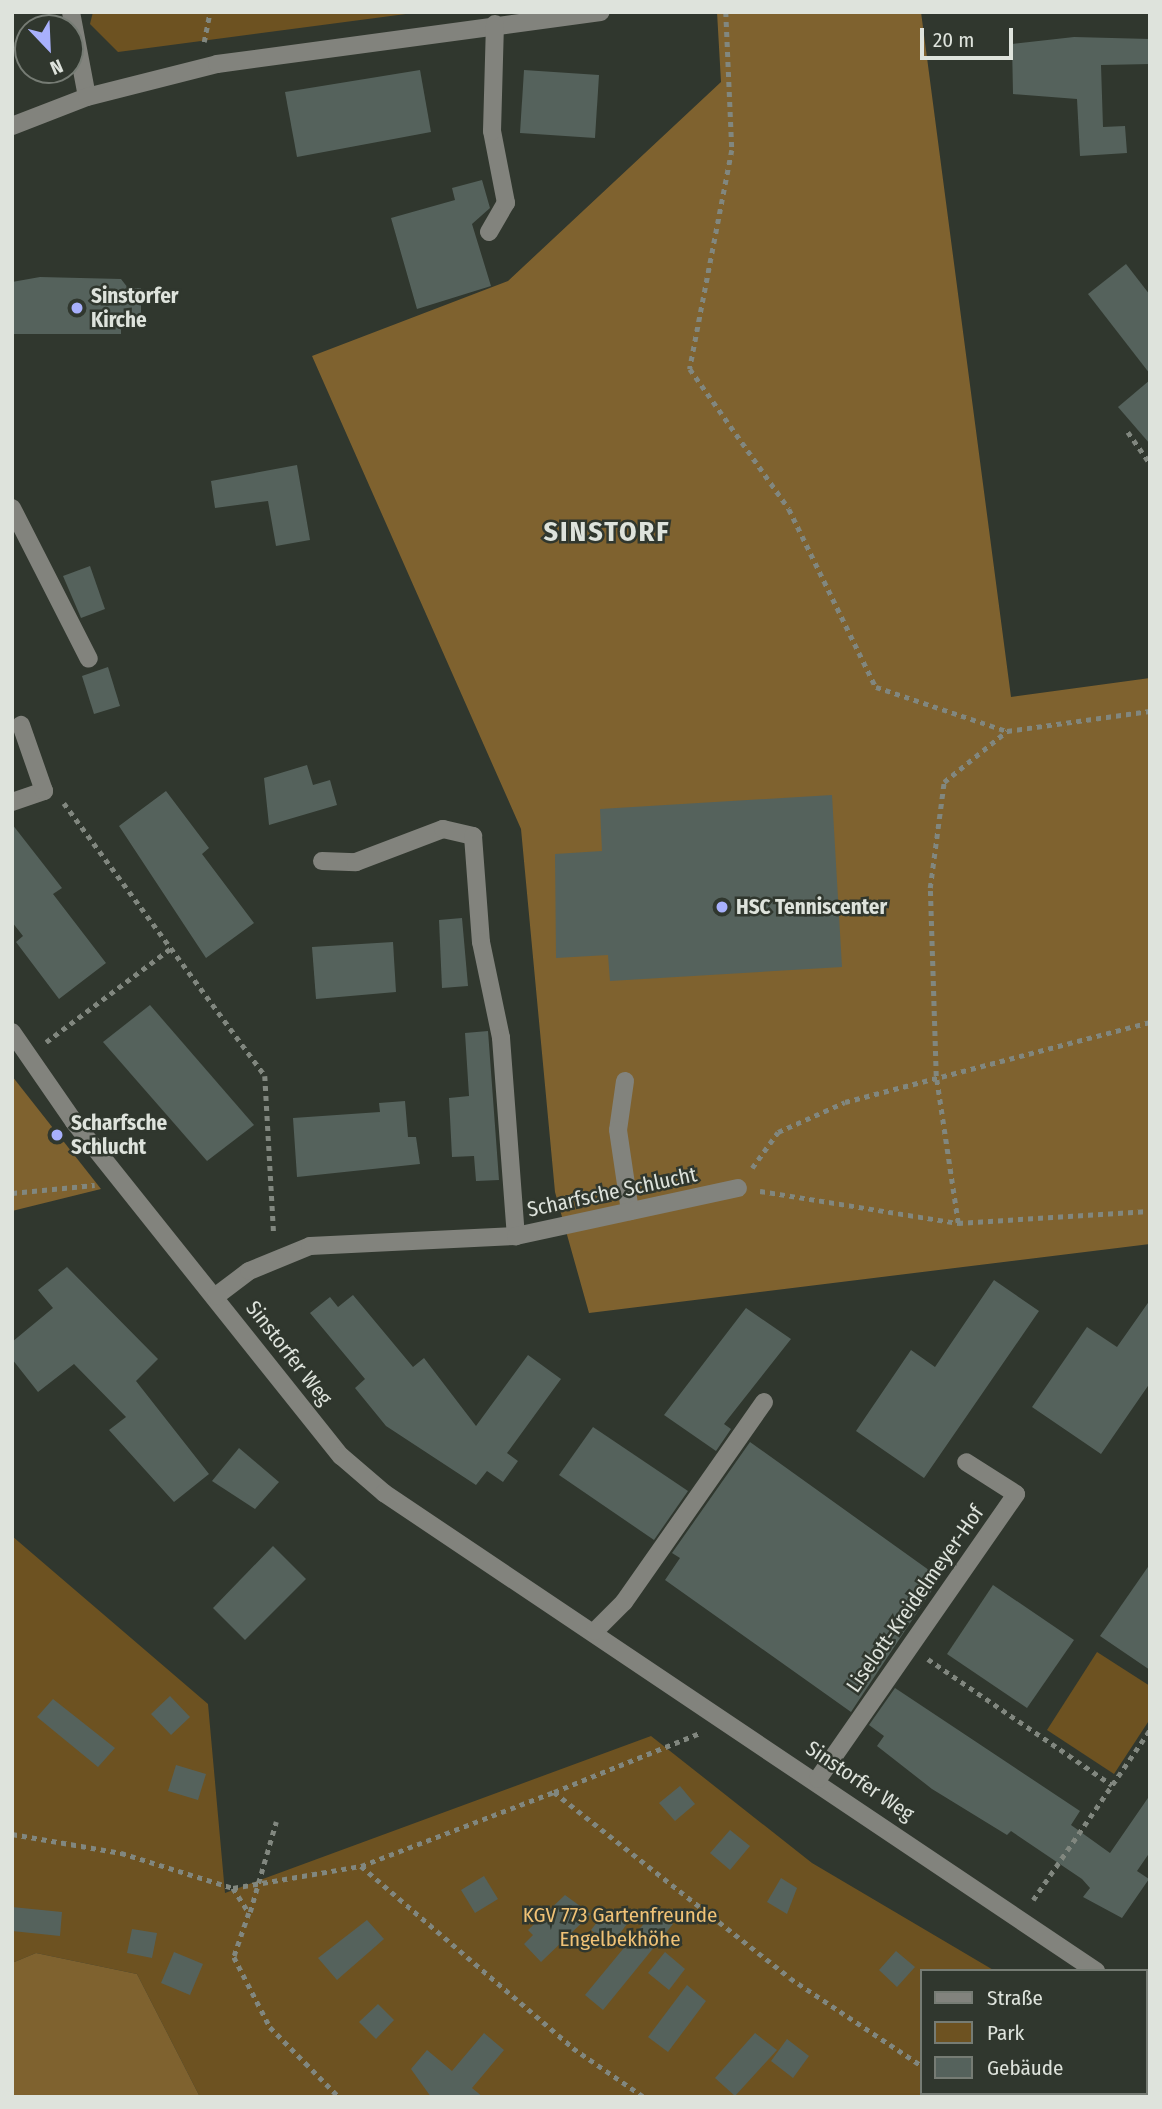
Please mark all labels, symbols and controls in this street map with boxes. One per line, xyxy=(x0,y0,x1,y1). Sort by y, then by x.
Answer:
north arrow xyxy=(14,14,84,84)
scale bar xyxy=(924,14,1017,58)
text: 20 m xyxy=(933,27,974,53)
text: N xyxy=(47,54,66,80)
place label: Sinstorfer Kirche xyxy=(91,283,178,333)
marker: Sinstorfer Kirche xyxy=(69,300,85,316)
district label: SINSTORF xyxy=(544,515,670,549)
place label: HSC Tenniscenter xyxy=(736,894,887,920)
marker: HSC Tenniscenter xyxy=(714,899,730,915)
place label: Scharfsche Schlucht xyxy=(71,1110,167,1160)
marker: Scharfsche Schlucht xyxy=(49,1127,65,1143)
street label: Scharfsche Schlucht xyxy=(525,1162,699,1222)
street label: Sinstorfer Weg xyxy=(241,1296,337,1410)
street label: Liselott-Kreidelmeyer-Hof xyxy=(841,1501,989,1697)
street label: Sinstorfer Weg xyxy=(801,1736,919,1826)
park label: KGV 773 Gartenfreunde Engelbekhöhe xyxy=(523,1902,717,1952)
legend xyxy=(920,1969,1148,2095)
text: Straße xyxy=(987,1985,1043,2011)
text: Park xyxy=(987,2020,1024,2046)
text: Gebäude xyxy=(987,2055,1063,2081)

